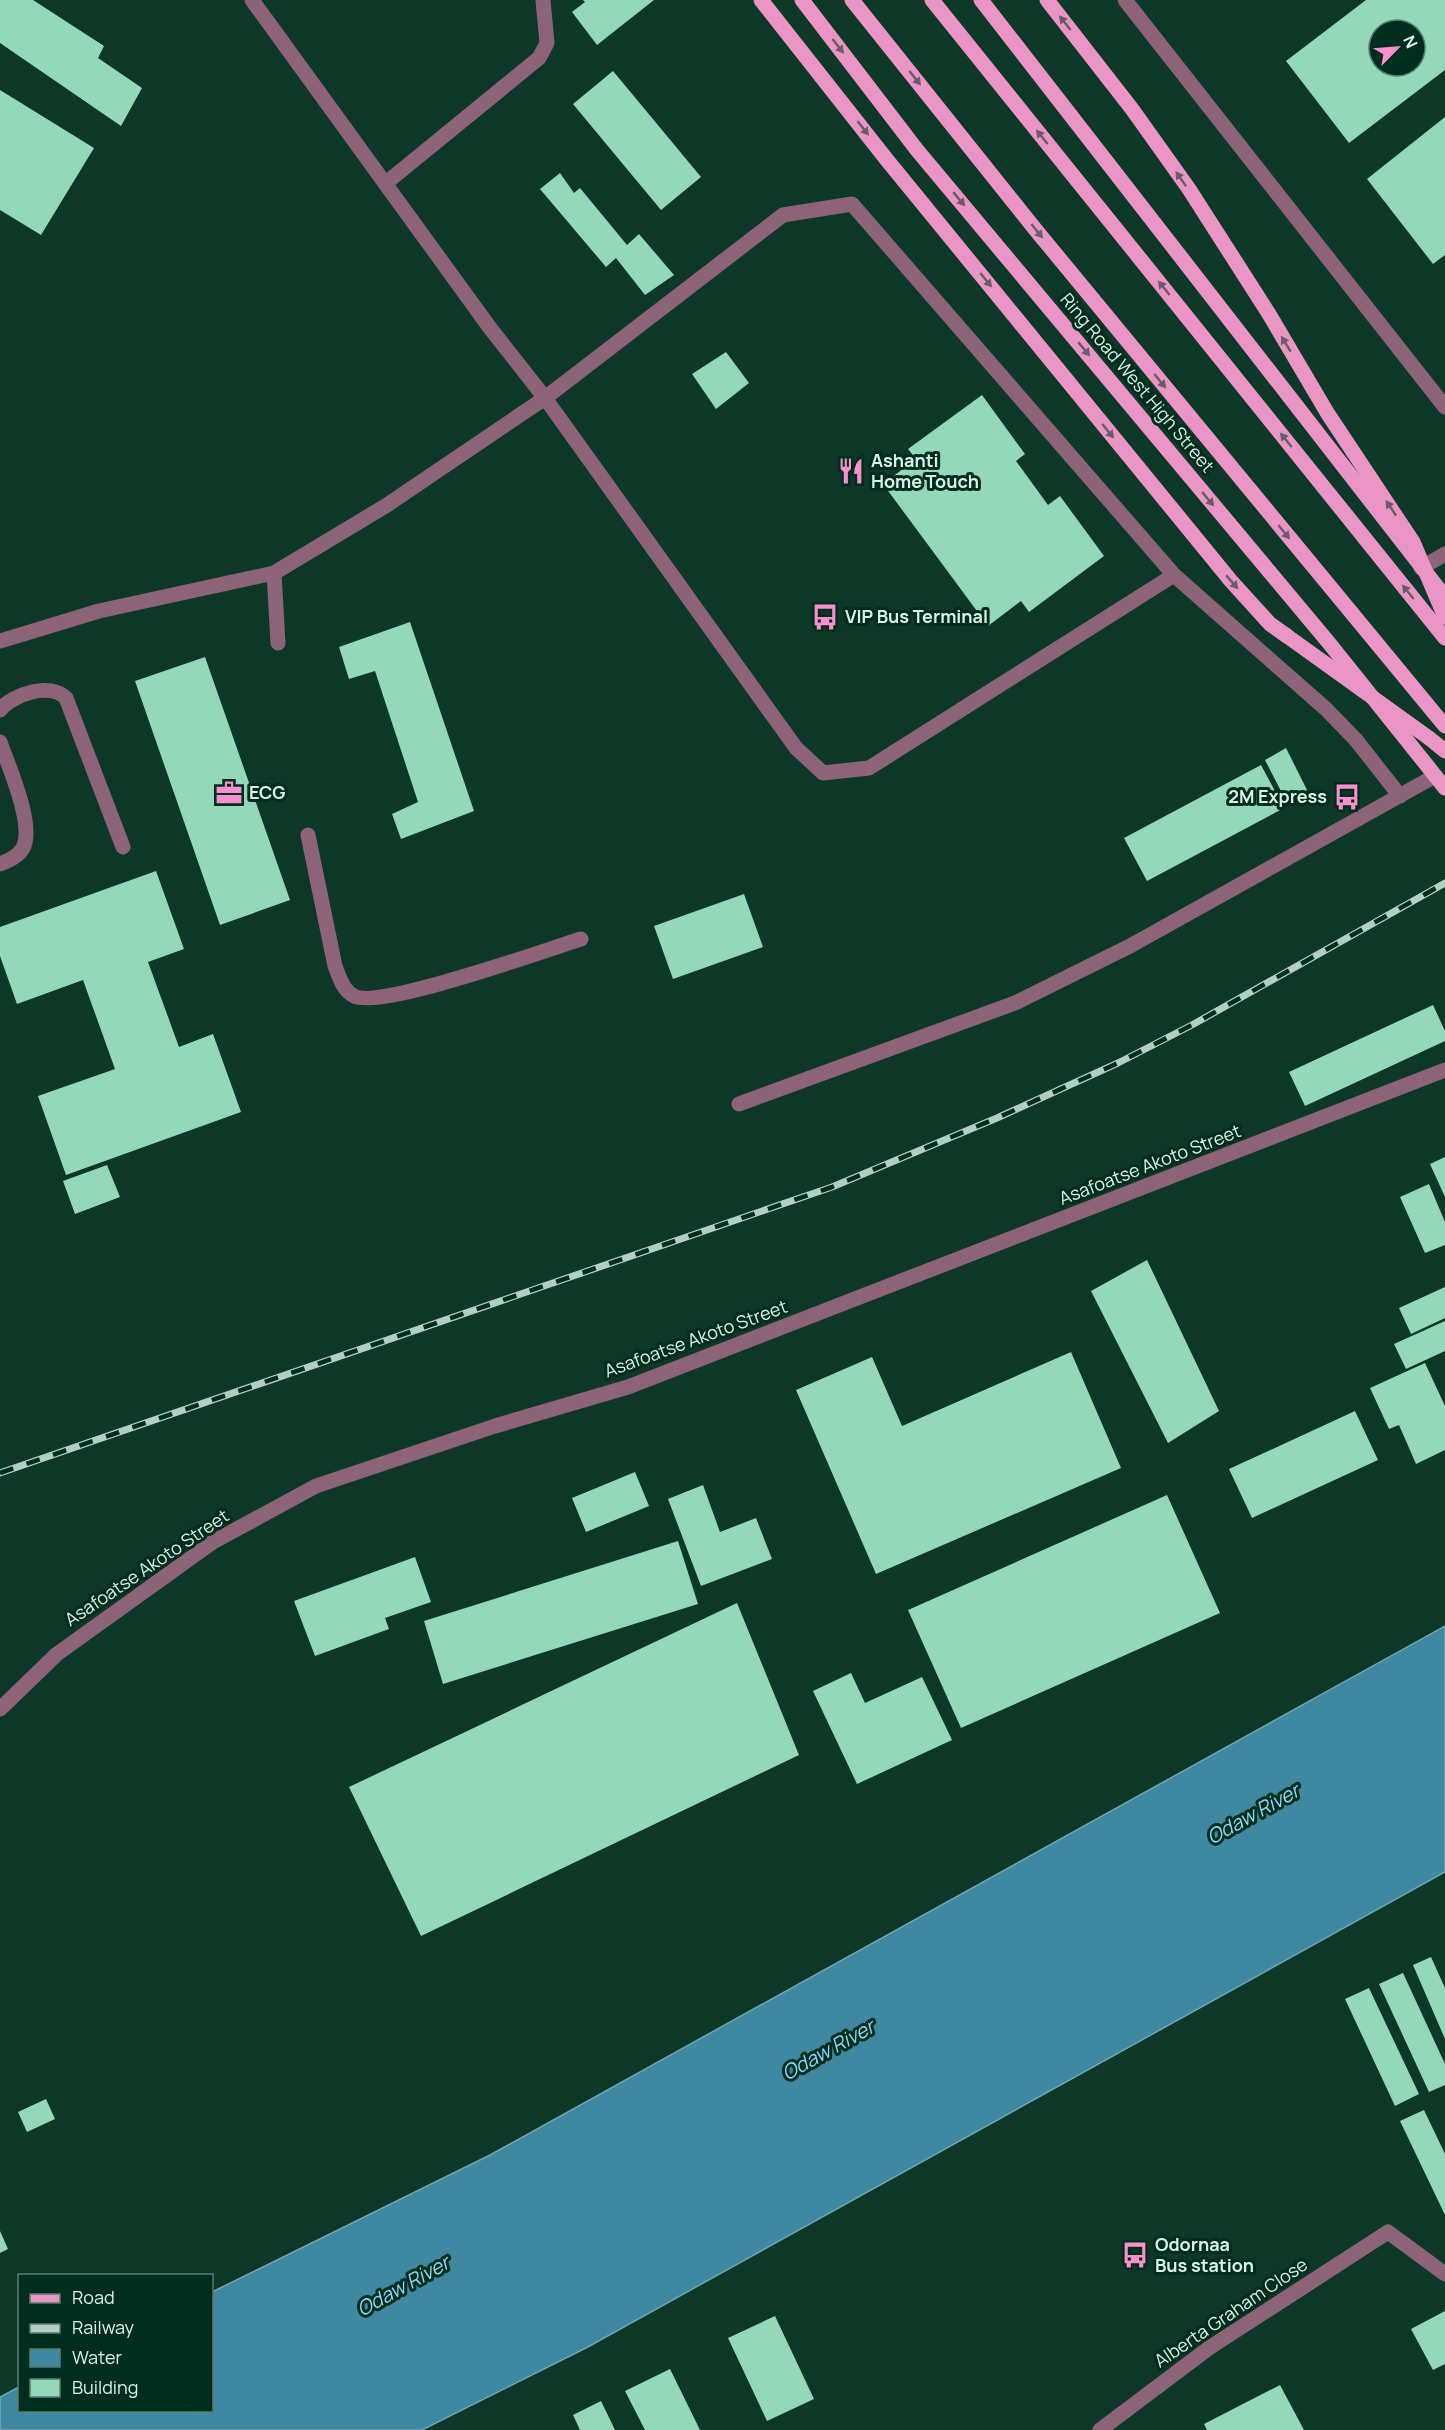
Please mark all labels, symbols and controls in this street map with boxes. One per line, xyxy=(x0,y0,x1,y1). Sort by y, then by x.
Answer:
one-way arrow xyxy=(1058,15,1071,31)
north arrow xyxy=(1367,18,1427,78)
text: N xyxy=(1398,32,1423,52)
one-way arrow xyxy=(831,39,843,54)
one-way arrow xyxy=(908,71,920,86)
one-way arrow xyxy=(856,121,868,136)
one-way arrow xyxy=(1036,129,1048,144)
one-way arrow xyxy=(1176,172,1188,187)
one-way arrow xyxy=(952,191,965,207)
one-way arrow xyxy=(1030,223,1043,239)
one-way arrow xyxy=(979,272,991,287)
one-way arrow xyxy=(1158,281,1171,296)
street label: Ring Road West High Street xyxy=(1055,287,1220,477)
one-way arrow xyxy=(1281,335,1291,352)
one-way arrow xyxy=(1077,341,1090,357)
one-way arrow xyxy=(1154,374,1166,389)
one-way arrow xyxy=(1101,423,1114,438)
one-way arrow xyxy=(1281,433,1293,448)
place label: Ashanti Home Touch xyxy=(871,448,979,493)
restaurant icon: Ashanti Home Touch xyxy=(836,456,866,486)
one-way arrow xyxy=(1202,491,1215,507)
one-way arrow xyxy=(1385,500,1396,517)
one-way arrow xyxy=(1277,524,1290,539)
one-way arrow xyxy=(1225,574,1238,589)
one-way arrow xyxy=(1403,585,1415,600)
bus stop icon: VIP Bus Terminal xyxy=(810,602,840,632)
place label: VIP Bus Terminal xyxy=(845,604,988,628)
office icon: ECG xyxy=(214,778,244,808)
place label: ECG xyxy=(249,780,286,804)
bus stop icon: 2M Express xyxy=(1332,782,1362,812)
place label: 2M Express xyxy=(1228,784,1327,808)
street label: Asafoatse Akoto Street xyxy=(1055,1118,1244,1210)
street label: Asafoatse Akoto Street xyxy=(601,1294,790,1382)
street label: Asafoatse Akoto Street xyxy=(60,1503,233,1631)
water label: Odaw River xyxy=(1201,1776,1306,1850)
water label: Odaw River xyxy=(776,2012,881,2086)
place label: Odornaa Bus station xyxy=(1155,2232,1254,2277)
bus stop icon: Odornaa Bus station xyxy=(1120,2240,1150,2270)
water label: Odaw River xyxy=(351,2248,456,2322)
street label: Alberta Graham Close xyxy=(1149,2252,1312,2372)
legend xyxy=(18,2274,213,2412)
text: Road xyxy=(72,2285,115,2309)
text: Railway xyxy=(72,2315,134,2339)
text: Water xyxy=(72,2345,122,2369)
text: Building xyxy=(72,2375,138,2399)

